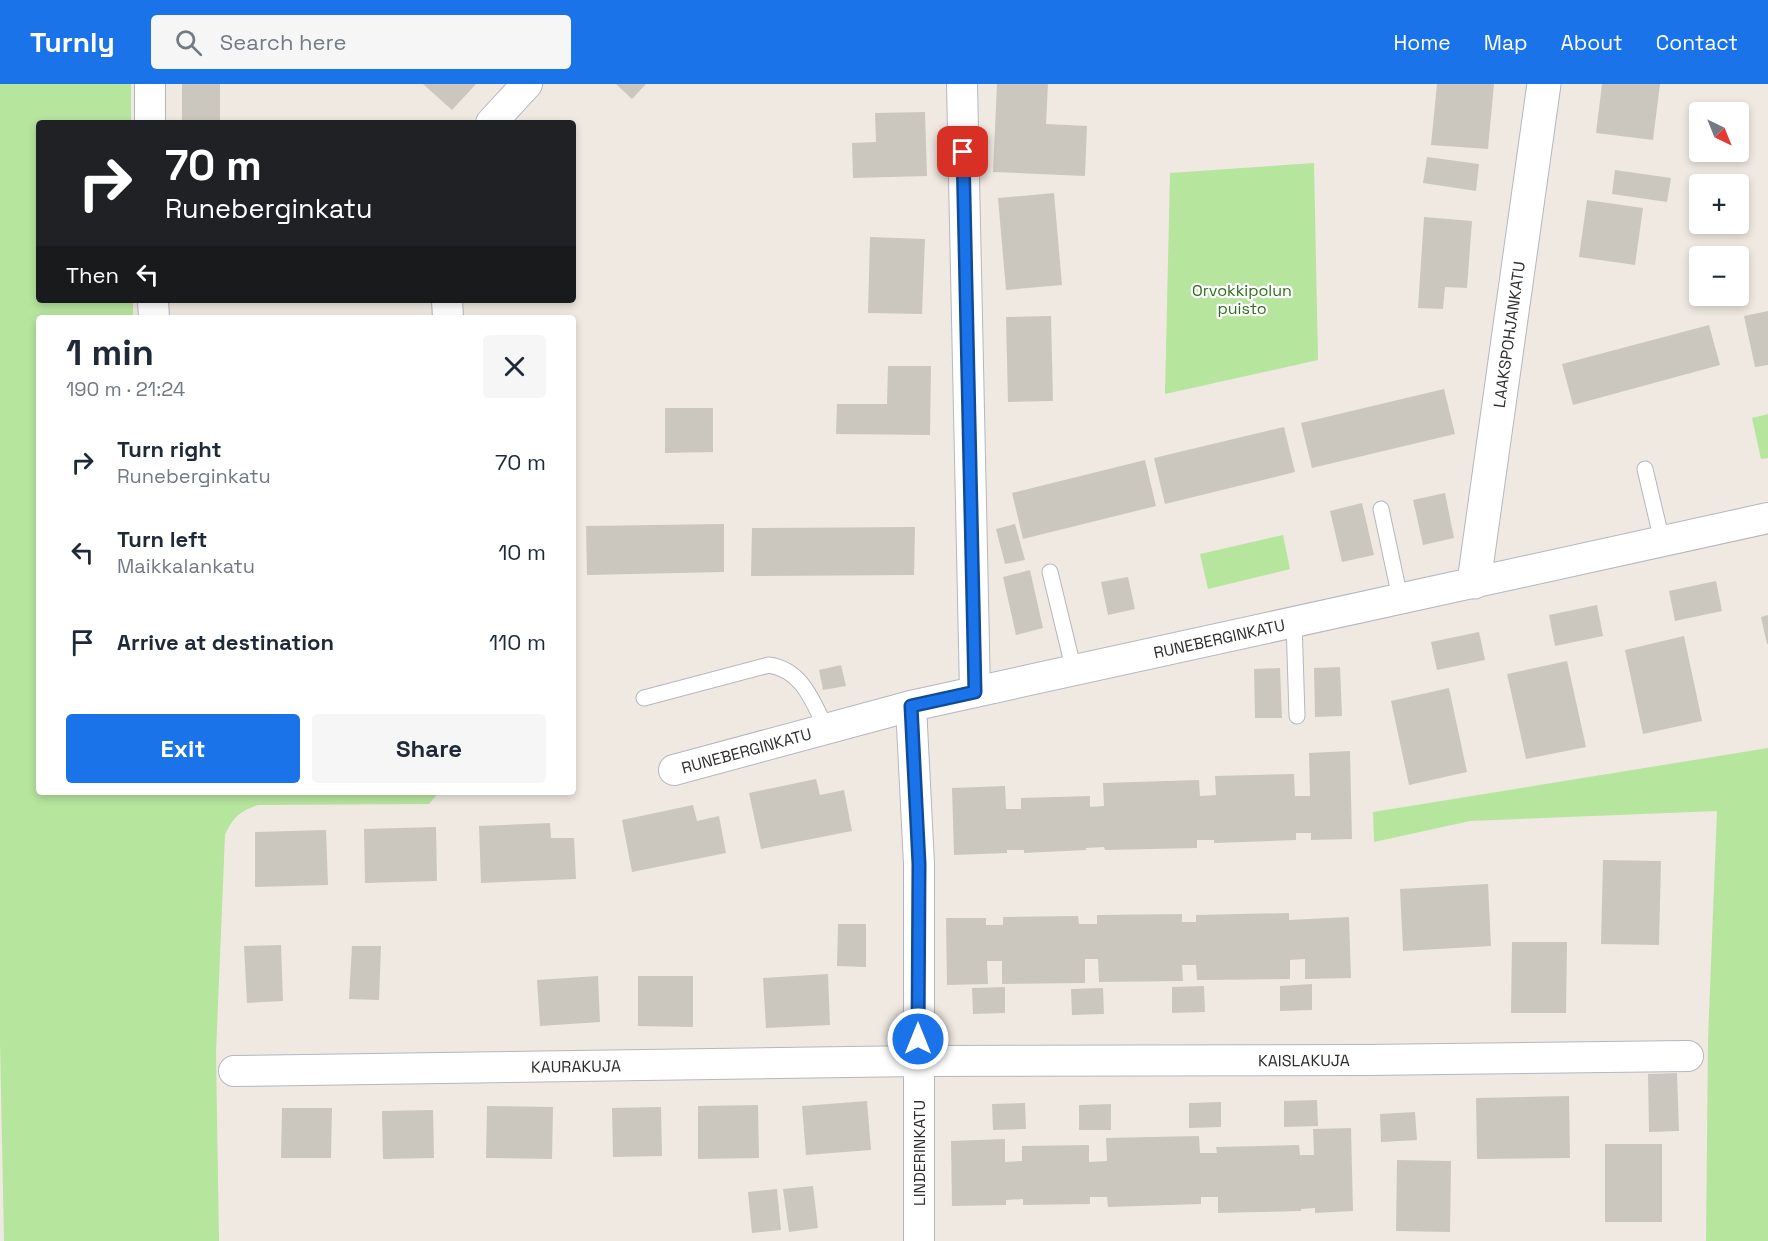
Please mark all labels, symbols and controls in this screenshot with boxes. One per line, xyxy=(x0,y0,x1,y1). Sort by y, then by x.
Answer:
search box xyxy=(151,15,571,69)
text: Turnly xyxy=(30,24,115,60)
icon: search xyxy=(172,26,205,59)
text: Search here xyxy=(220,28,347,56)
text: Home xyxy=(1393,29,1451,56)
text: Map xyxy=(1484,29,1528,56)
text: About xyxy=(1561,29,1623,56)
text: Contact xyxy=(1656,29,1738,56)
north arrow xyxy=(1689,102,1749,162)
map controls xyxy=(1689,102,1749,306)
pin xyxy=(937,126,988,177)
icon: arrive xyxy=(946,135,979,168)
text: 70 m xyxy=(165,139,262,192)
icon: right xyxy=(66,144,144,222)
button: + xyxy=(1689,174,1749,234)
text: Runeberginkatu xyxy=(165,191,373,226)
button: − xyxy=(1689,246,1749,306)
icon: left xyxy=(131,258,164,291)
street label: LAAKSPOHJANKATU xyxy=(1489,260,1530,409)
text: Then xyxy=(66,261,119,289)
park label: Orvokkipolun puisto xyxy=(1192,280,1292,319)
text: 1 min xyxy=(66,330,154,376)
button: close xyxy=(483,335,546,398)
text: 190 m · 21:24 xyxy=(66,376,185,402)
text: Turn right xyxy=(117,435,222,463)
icon: right xyxy=(66,446,99,479)
text: 70 m xyxy=(495,448,546,476)
text: Runeberginkatu xyxy=(117,463,271,489)
text: Turn left xyxy=(117,525,207,553)
icon: left xyxy=(66,536,99,569)
text: 10 m xyxy=(498,538,546,566)
text: Maikkalankatu xyxy=(117,553,255,579)
street label: RUNEBERGINKATU xyxy=(1152,614,1287,663)
icon: arrive xyxy=(66,626,99,659)
text: Arrive at destination xyxy=(117,628,334,656)
text: 110 m xyxy=(489,628,546,656)
button: Exit xyxy=(66,714,300,783)
button: Share xyxy=(312,714,546,783)
street label: RUNEBERGINKATU xyxy=(679,723,814,779)
position arrow xyxy=(886,1007,950,1071)
street label: KAISLAKUJA xyxy=(1258,1050,1350,1071)
street label: KAURAKUJA xyxy=(531,1055,621,1078)
street label: LINDERINKATU xyxy=(909,1100,930,1206)

